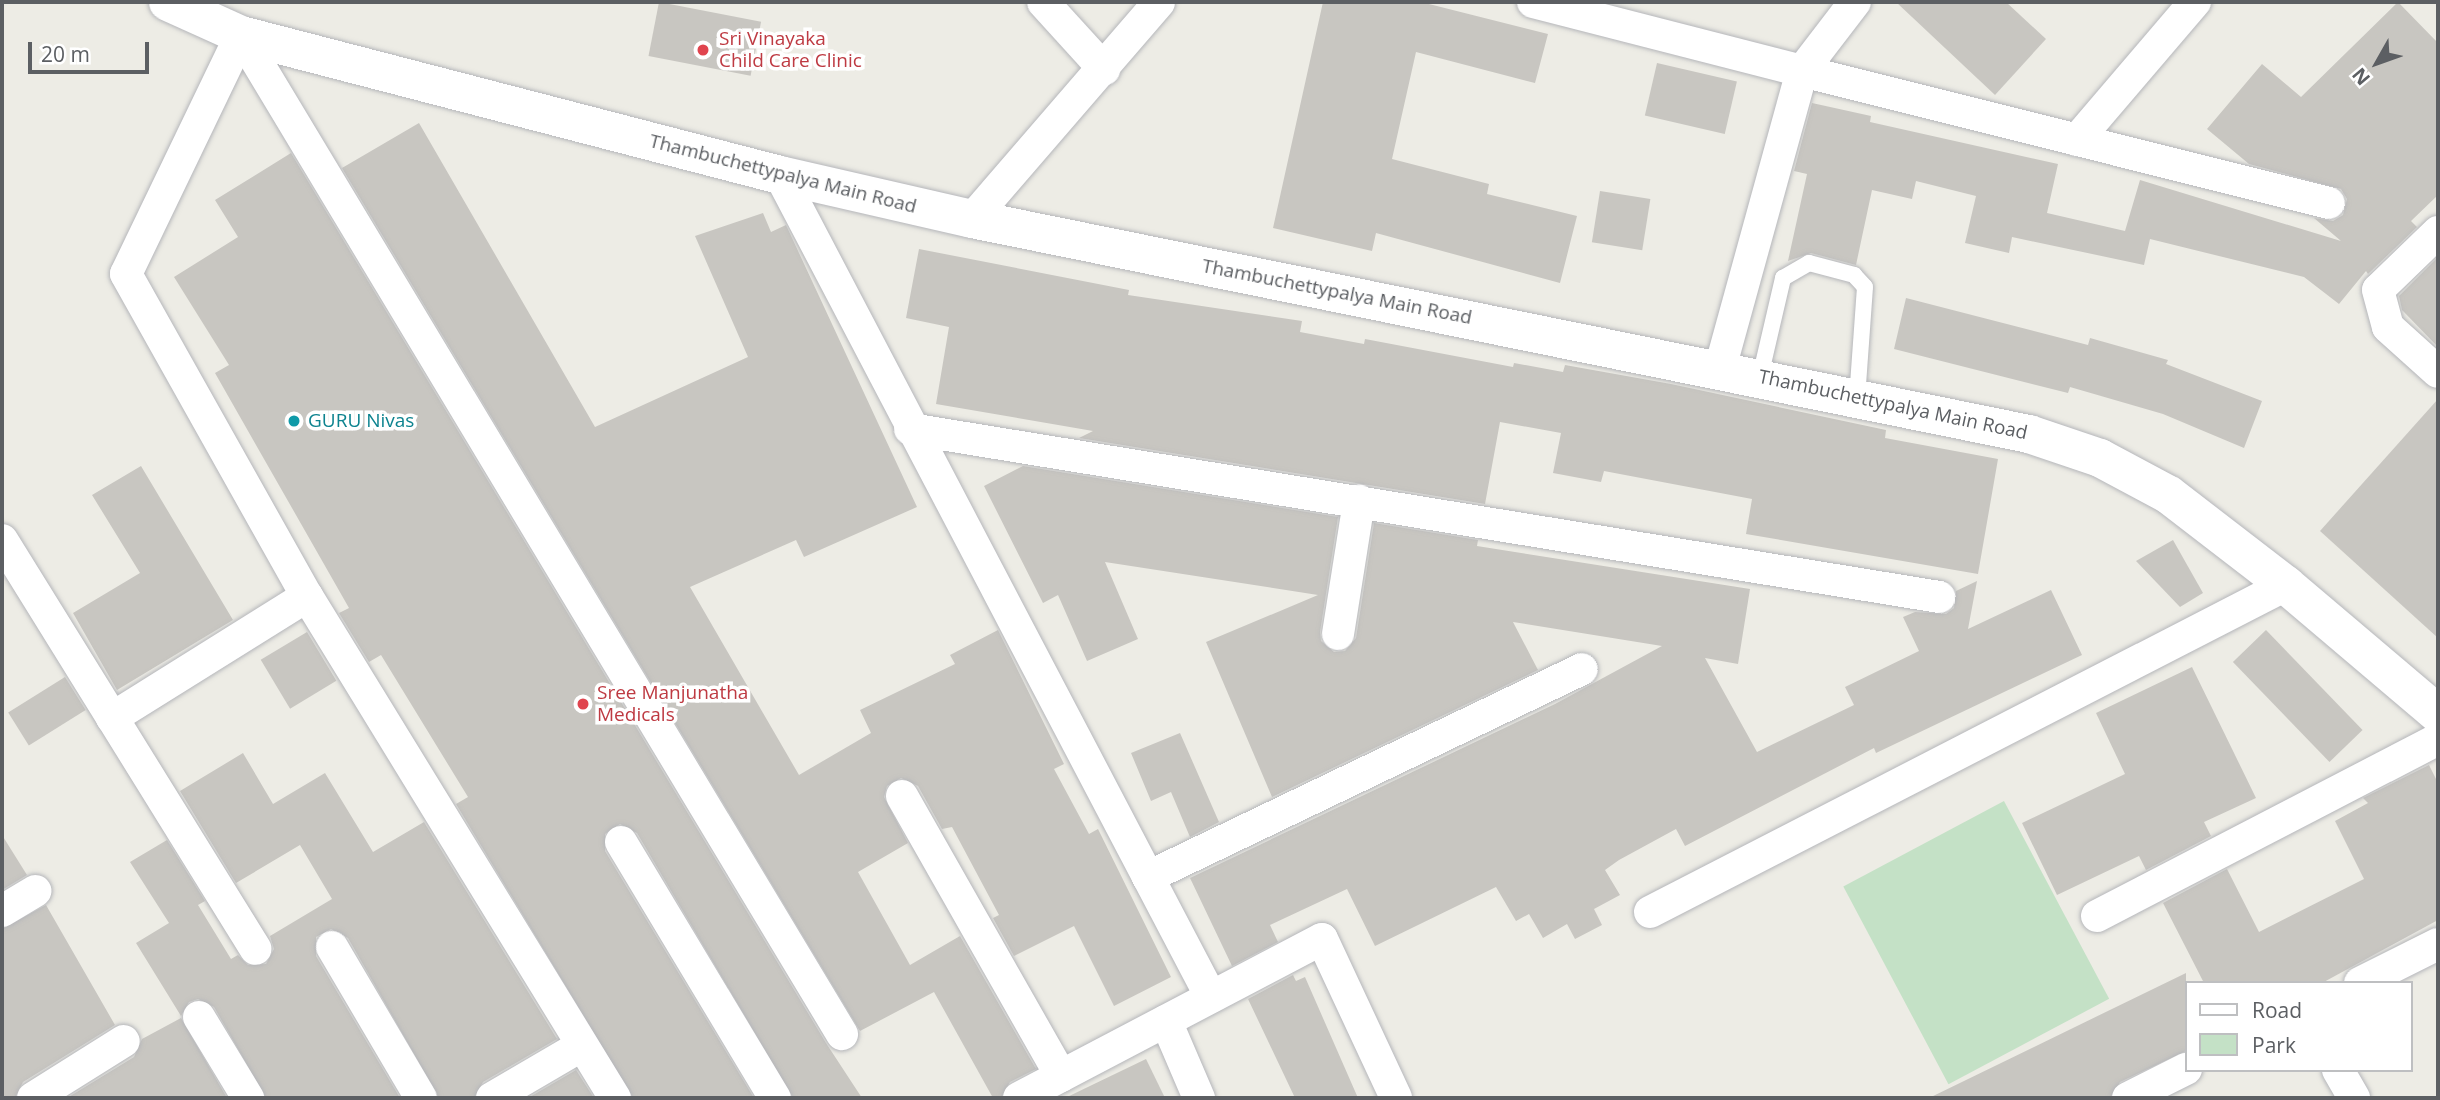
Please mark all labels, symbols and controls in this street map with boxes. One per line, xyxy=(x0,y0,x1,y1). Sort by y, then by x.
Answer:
scale bar xyxy=(32,28,152,72)
place label: Sri Vinayaka Child Care Clinic xyxy=(719,28,862,72)
north arrow xyxy=(2342,28,2412,98)
text: 20 m xyxy=(41,40,90,68)
marker: Sri Vinayaka Child Care Clinic xyxy=(693,40,713,60)
text: N xyxy=(2346,62,2376,91)
street label: Thambuchettypalya Main Road xyxy=(647,130,919,218)
street label: Thambuchettypalya Main Road xyxy=(1200,255,1474,329)
street label: Thambuchettypalya Main Road xyxy=(1756,365,2030,445)
place label: GURU Nivas xyxy=(308,410,414,432)
marker: GURU Nivas xyxy=(286,413,302,429)
place label: Sree Manjunatha Medicals xyxy=(597,682,748,726)
marker: Sree Manjunatha Medicals xyxy=(575,696,591,712)
legend xyxy=(2184,981,2412,1072)
text: Road xyxy=(2252,996,2302,1024)
text: Park xyxy=(2252,1031,2296,1059)

